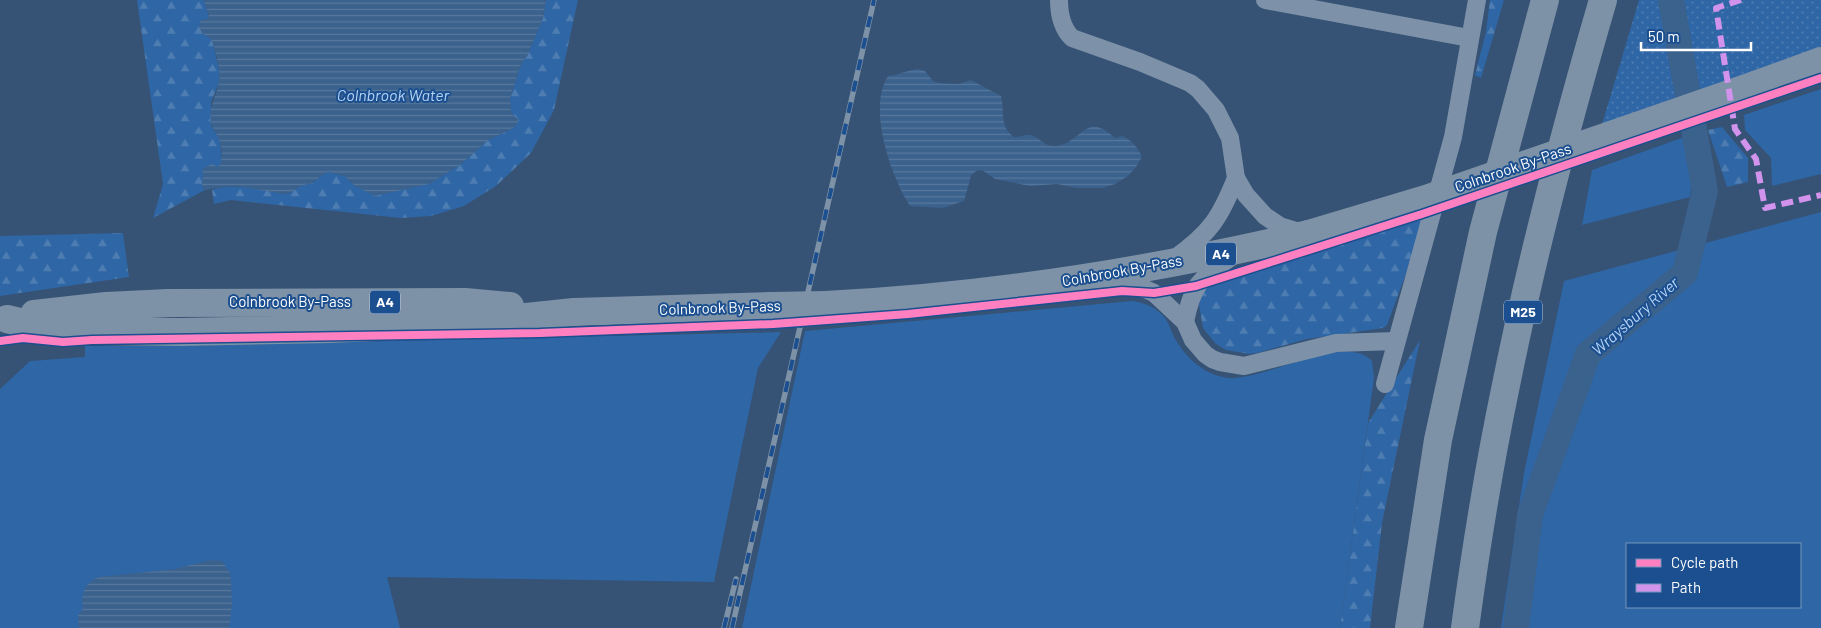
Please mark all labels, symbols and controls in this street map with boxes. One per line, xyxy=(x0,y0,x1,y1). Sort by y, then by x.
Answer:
scale bar xyxy=(1641,20,1751,52)
text: 50 m xyxy=(1648,27,1680,45)
water label: Colnbrook Water xyxy=(337,85,451,104)
street label: Colnbrook By-Pass xyxy=(1452,139,1573,195)
road number: A4 xyxy=(1206,242,1236,266)
street label: Colnbrook By-Pass xyxy=(1060,251,1183,289)
water label: Wraysbury River xyxy=(1587,272,1683,359)
road number: A4 xyxy=(370,290,400,314)
street label: Colnbrook By-Pass xyxy=(229,292,351,310)
street label: Colnbrook By-Pass xyxy=(659,296,781,318)
road number: M25 xyxy=(1504,300,1542,324)
legend xyxy=(1626,543,1801,608)
text: Cycle path xyxy=(1671,553,1738,571)
text: Path xyxy=(1671,578,1701,596)

